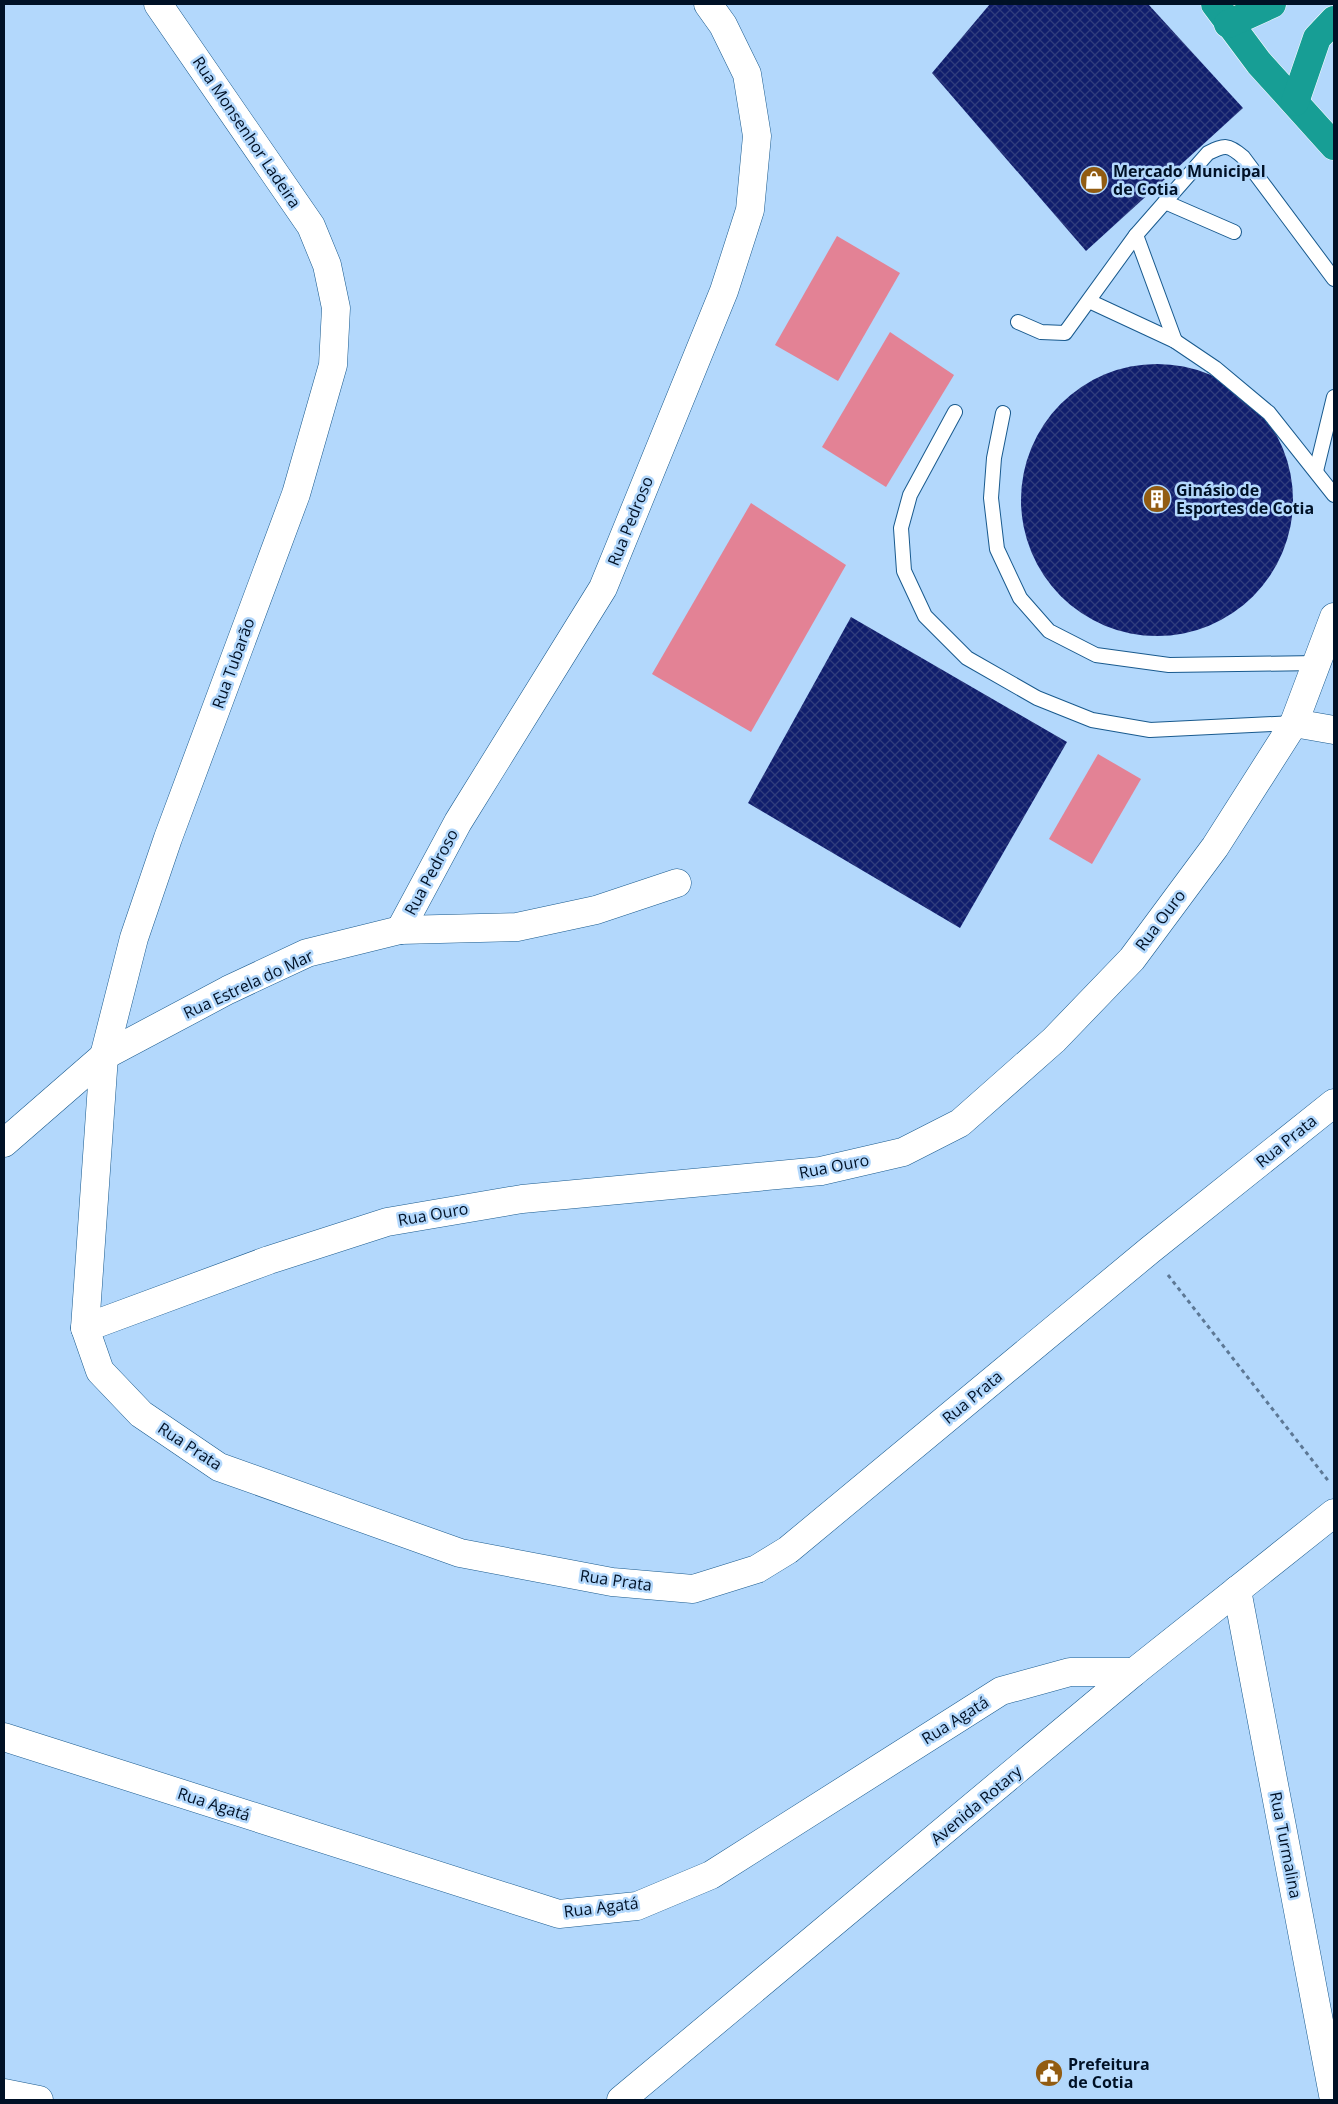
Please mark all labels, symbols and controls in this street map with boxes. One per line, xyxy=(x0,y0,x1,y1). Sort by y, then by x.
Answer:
street label: Rua Monsenhor Ladeira xyxy=(188,52,306,212)
place label: Mercado Municipal de Cotia xyxy=(1113,160,1266,200)
shop icon: Mercado Municipal de Cotia xyxy=(1079,165,1109,195)
street label: Rua Pedroso xyxy=(602,473,658,569)
place label: Ginásio de Esportes de Cotia xyxy=(1176,479,1314,519)
building icon: Ginásio de Esportes de Cotia xyxy=(1142,484,1172,514)
street label: Rua Tubarão xyxy=(206,615,260,711)
street label: Rua Pedroso xyxy=(399,825,463,919)
street label: Rua Ouro xyxy=(1130,885,1190,955)
street label: Rua Estrela do Mar xyxy=(179,944,317,1024)
street label: Rua Prata xyxy=(1251,1110,1321,1172)
street label: Rua Ouro xyxy=(797,1148,871,1184)
street label: Rua Ouro xyxy=(396,1197,470,1231)
street label: Rua Prata xyxy=(937,1365,1007,1429)
street label: Rua Prata xyxy=(154,1417,226,1475)
street label: Rua Prata xyxy=(579,1564,653,1596)
street label: Rua Agatá xyxy=(917,1691,993,1749)
street label: Avenida Rotary xyxy=(926,1760,1027,1850)
street label: Rua Agatá xyxy=(175,1782,253,1826)
street label: Rua Turmalina xyxy=(1265,1790,1307,1900)
street label: Rua Agatá xyxy=(562,1892,640,1922)
place label: Prefeitura de Cotia xyxy=(1068,2053,1150,2093)
public building icon: Prefeitura de Cotia xyxy=(1034,2058,1064,2088)

